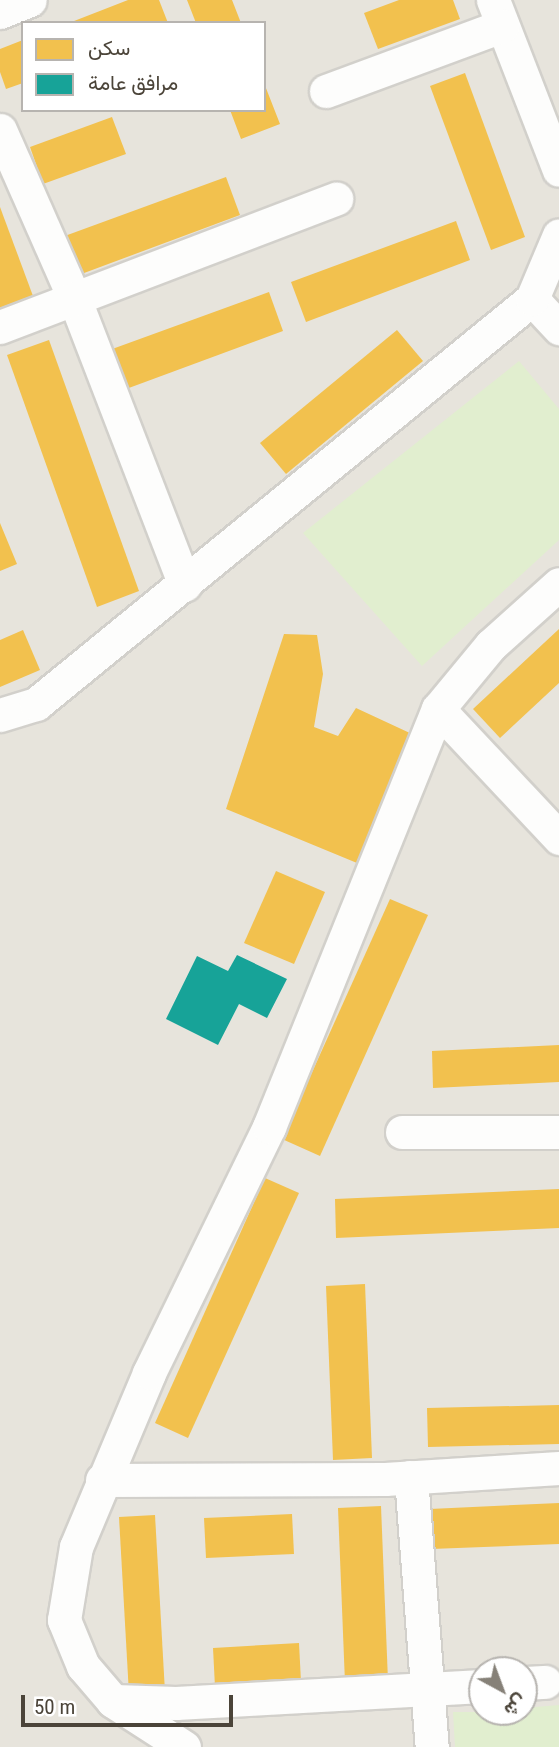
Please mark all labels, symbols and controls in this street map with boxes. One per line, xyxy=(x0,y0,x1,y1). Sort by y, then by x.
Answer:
legend xyxy=(21,21,266,112)
text: سكن xyxy=(88,36,130,60)
text: مرافق عامة xyxy=(88,71,178,95)
north arrow xyxy=(468,1656,538,1726)
scale bar xyxy=(24,1680,236,1724)
text: ش xyxy=(500,1690,532,1722)
text: 50 m xyxy=(34,1695,75,1719)

